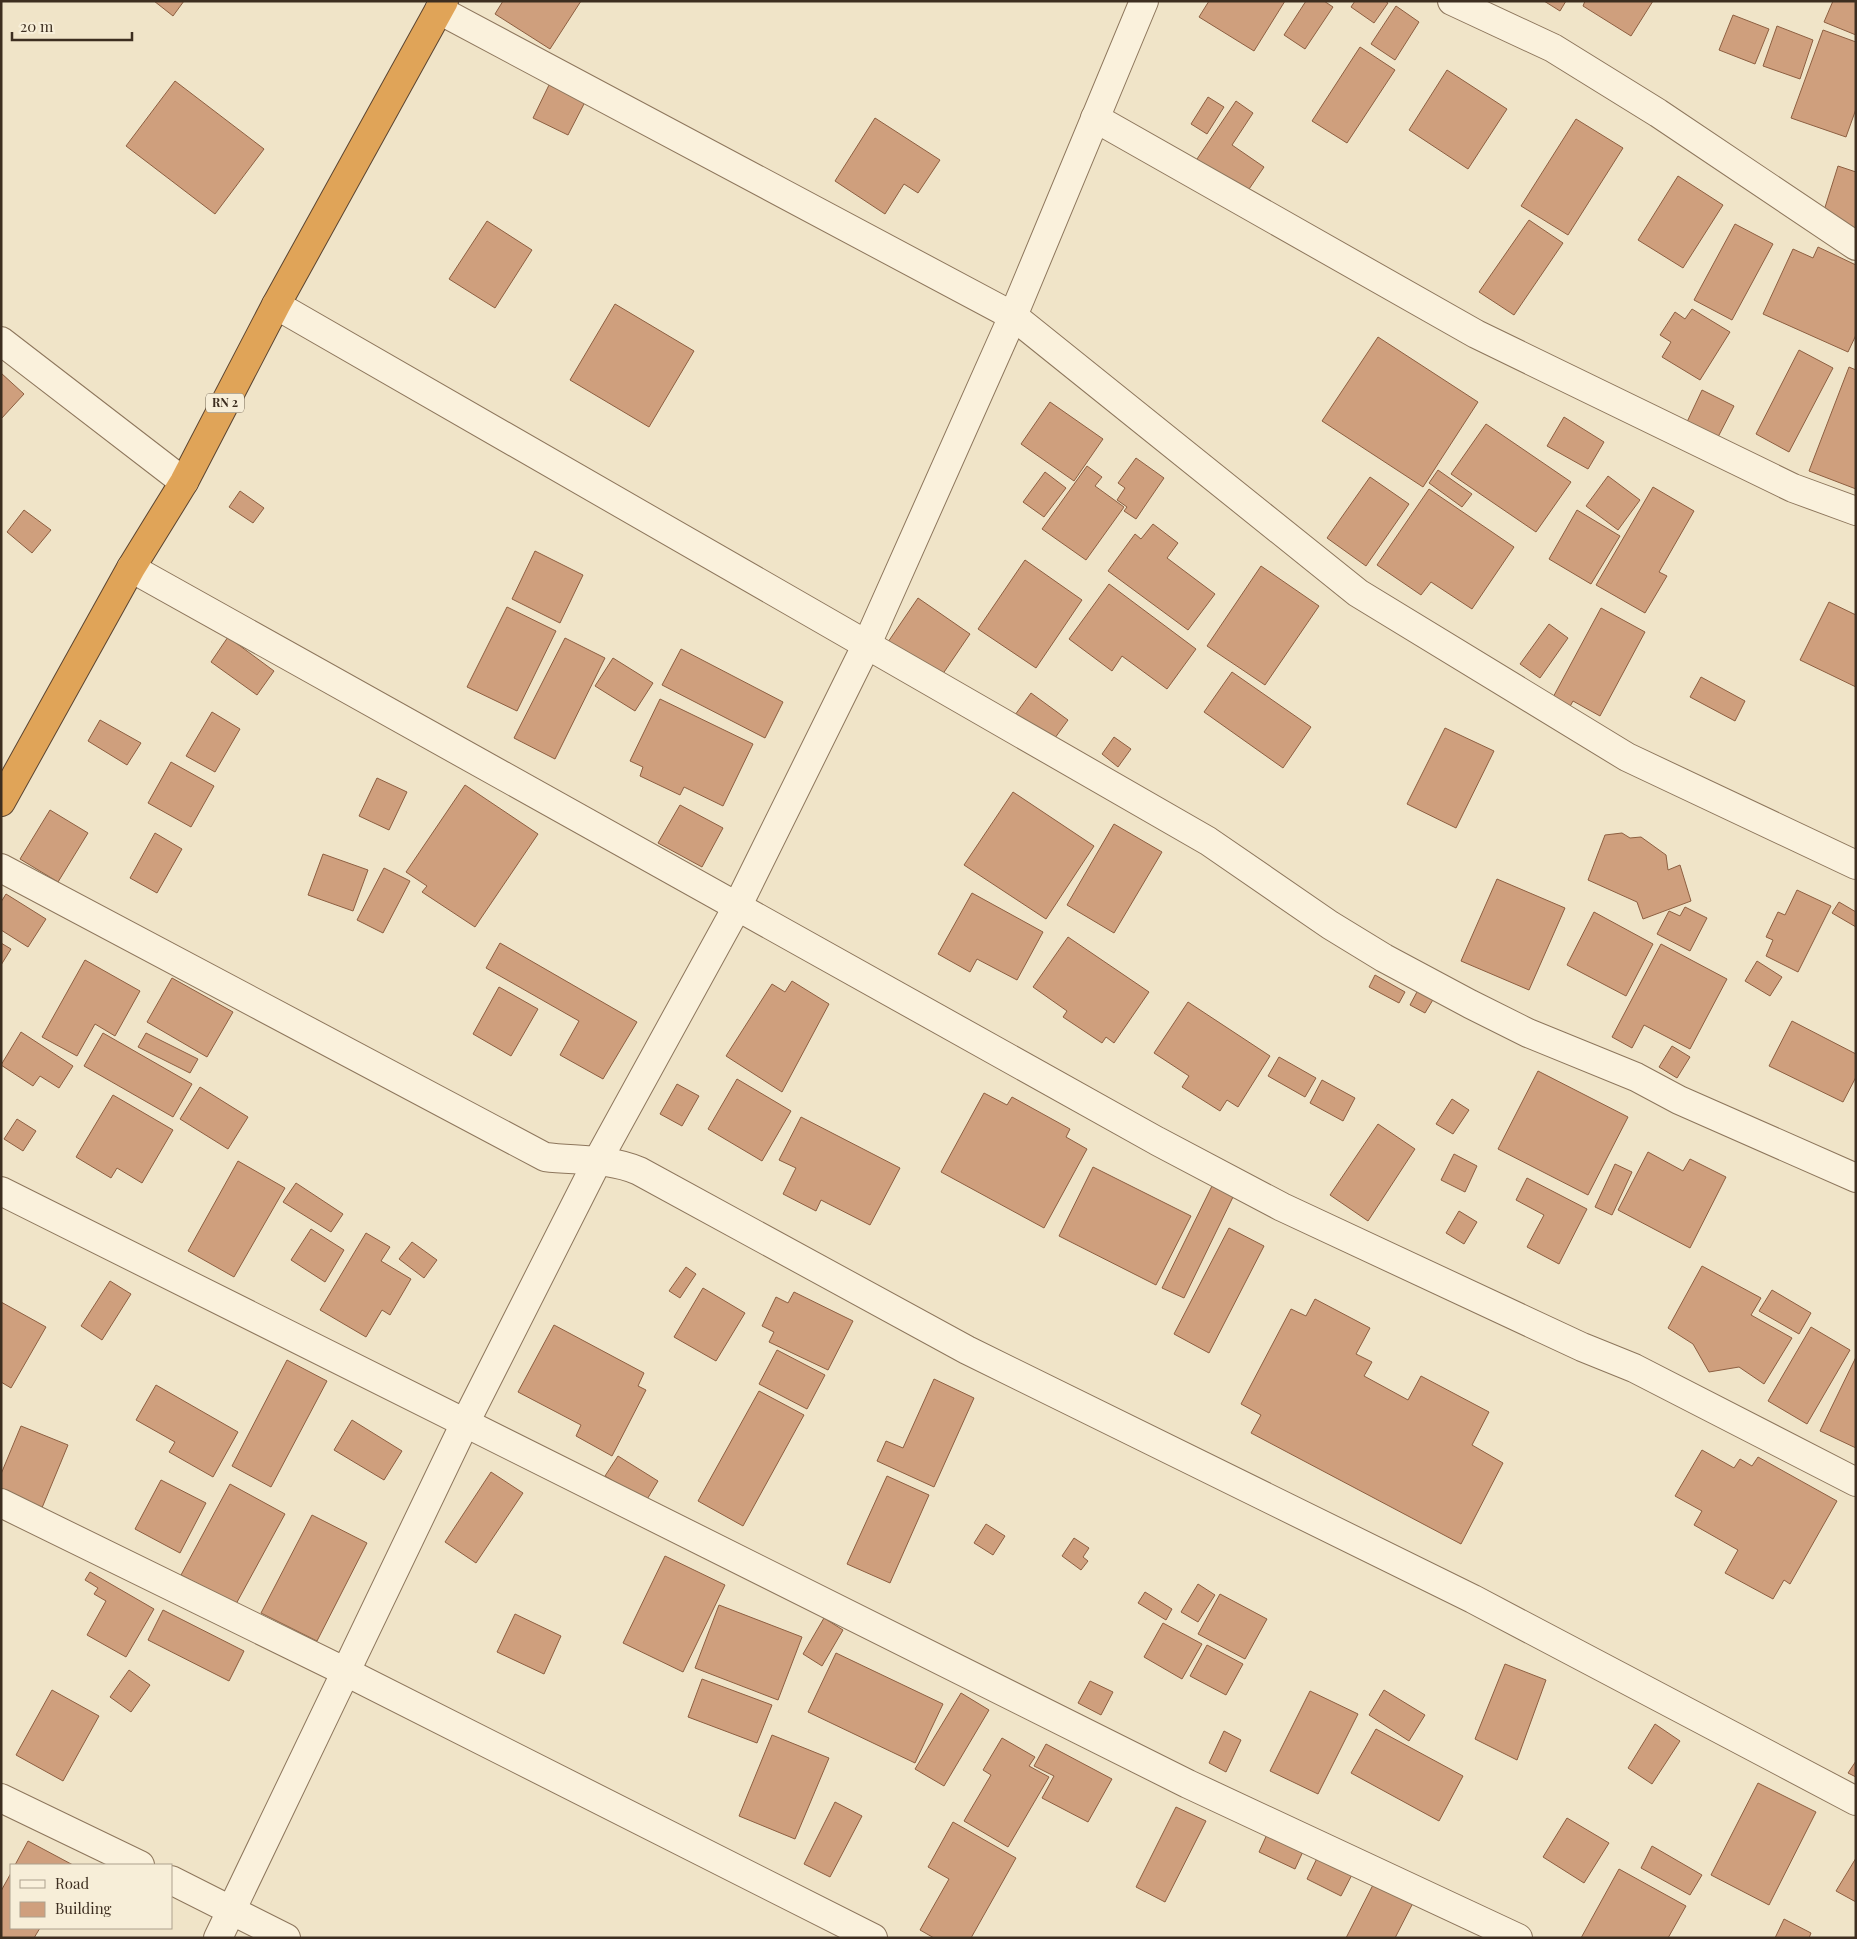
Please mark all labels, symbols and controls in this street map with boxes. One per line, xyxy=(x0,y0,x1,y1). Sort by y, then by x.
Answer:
scale bar xyxy=(12,10,132,42)
text: 20 m xyxy=(20,16,54,36)
road number: RN 2 xyxy=(206,393,244,412)
legend xyxy=(10,1864,172,1929)
text: Road xyxy=(55,1873,89,1893)
text: Building xyxy=(55,1898,112,1918)

